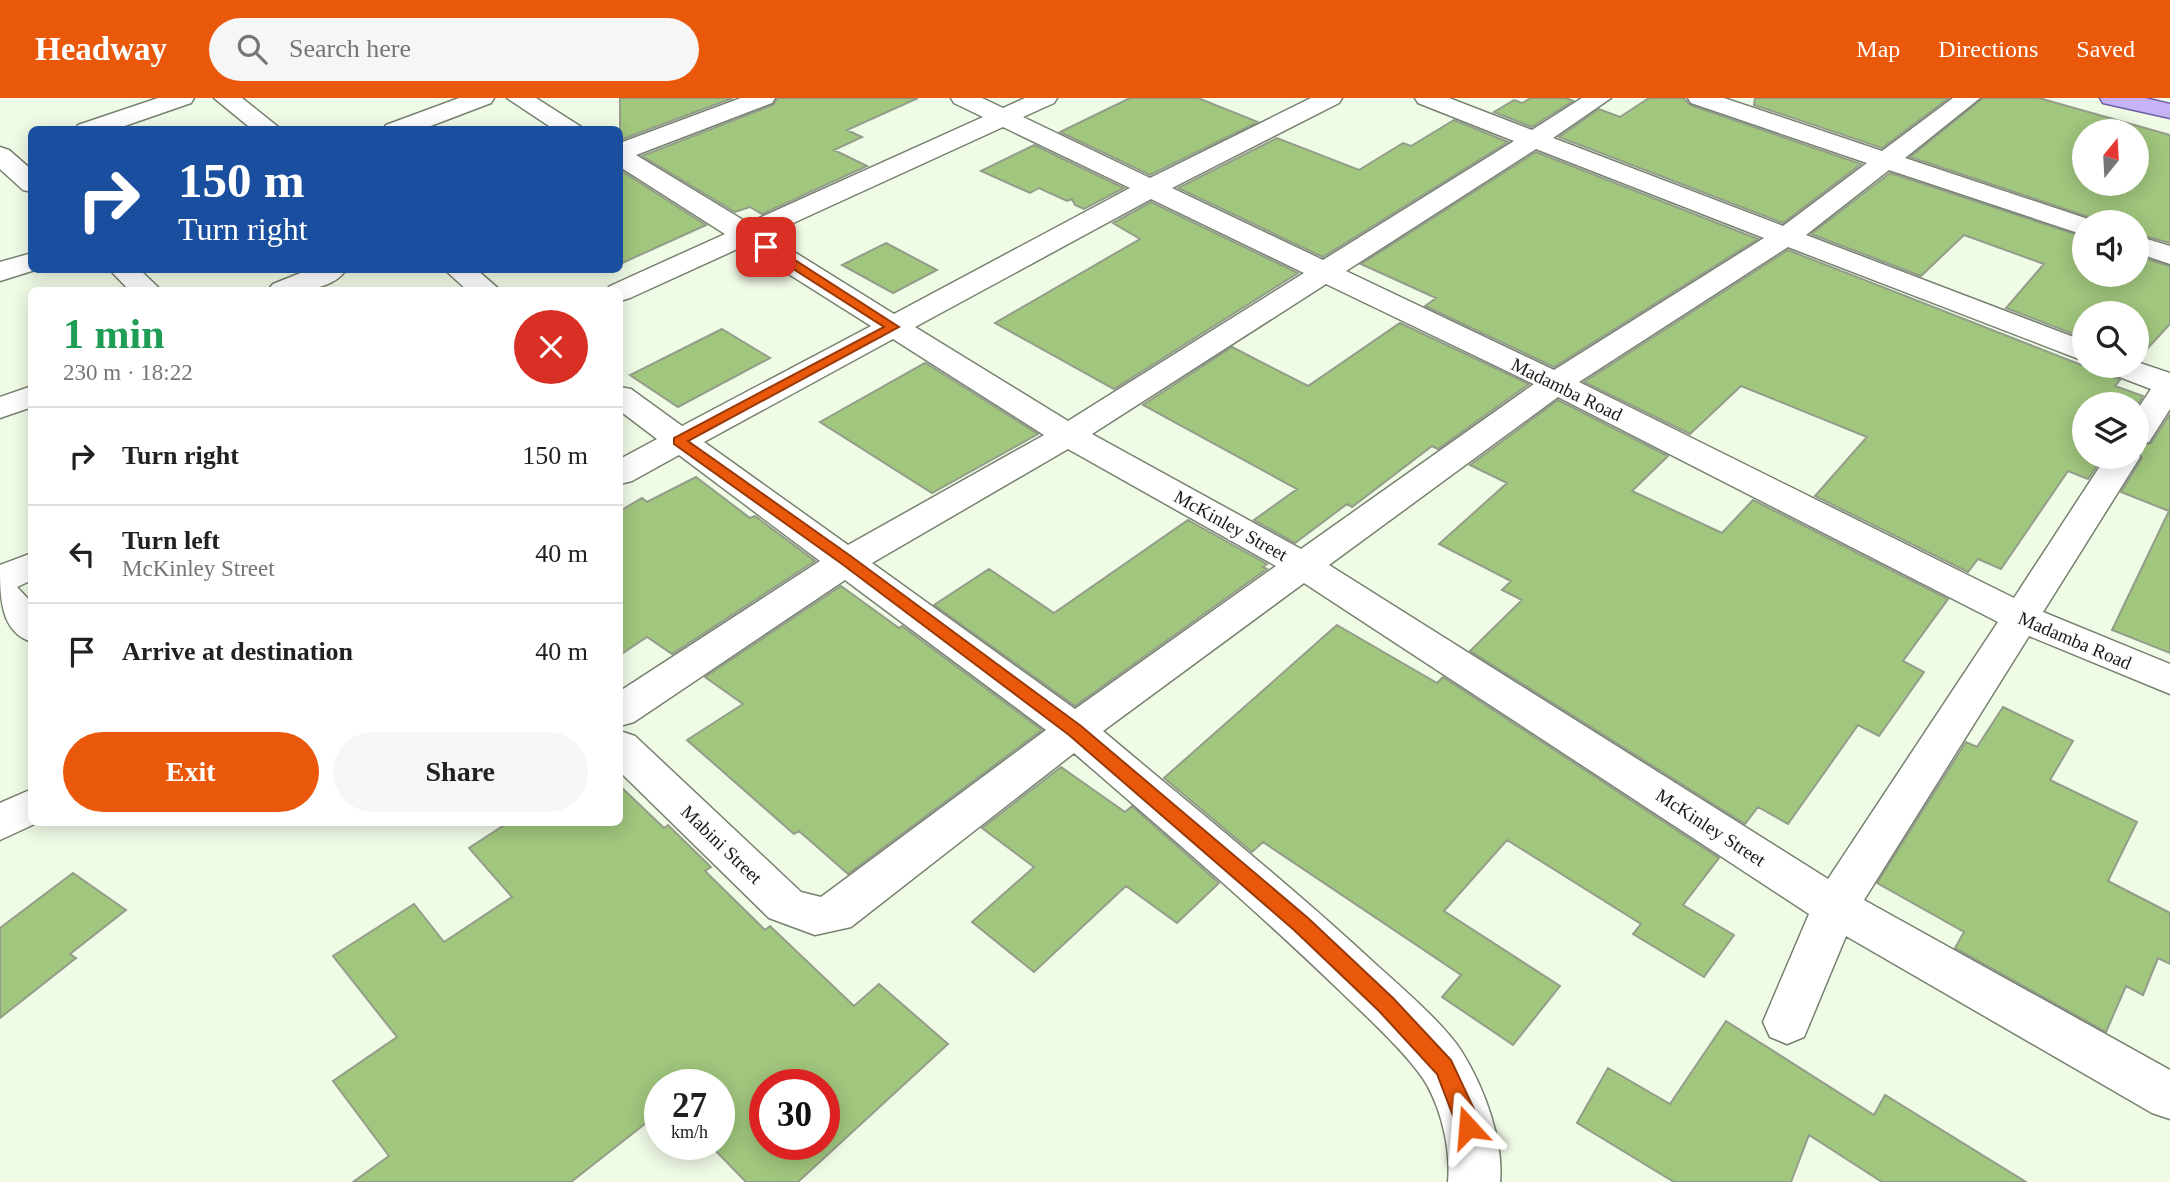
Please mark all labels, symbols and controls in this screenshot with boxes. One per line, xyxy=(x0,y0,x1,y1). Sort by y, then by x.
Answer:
search box xyxy=(209,18,699,81)
icon: search xyxy=(233,30,271,68)
text: Headway xyxy=(35,31,167,67)
text: Search here xyxy=(289,34,411,63)
text: Map xyxy=(1856,36,1900,62)
text: Directions xyxy=(1938,36,2038,62)
text: Saved xyxy=(2076,36,2135,62)
north arrow xyxy=(2072,119,2149,196)
map controls xyxy=(2072,119,2149,469)
text: 150 m xyxy=(178,153,305,208)
icon: right xyxy=(63,154,154,245)
button: sound xyxy=(2072,210,2149,287)
text: Turn right xyxy=(178,211,308,247)
pin xyxy=(736,217,796,277)
icon: arrive xyxy=(747,228,785,266)
button: search xyxy=(2072,301,2149,378)
button: close xyxy=(514,310,588,384)
text: 1 min xyxy=(63,311,165,357)
street label: Madamba Road xyxy=(1508,354,1626,426)
text: 230 m · 18:22 xyxy=(63,360,193,385)
button: layers xyxy=(2072,392,2149,469)
icon: right xyxy=(63,437,101,475)
text: Turn right xyxy=(122,441,239,470)
text: 150 m xyxy=(522,441,588,470)
street label: McKinley Street xyxy=(1171,486,1292,566)
text: Turn left xyxy=(122,526,220,555)
icon: left xyxy=(63,535,101,573)
text: 40 m xyxy=(535,539,588,568)
text: McKinley Street xyxy=(122,556,275,581)
street label: Madamba Road xyxy=(2015,607,2135,674)
icon: arrive xyxy=(63,633,101,671)
text: Arrive at destination xyxy=(122,637,353,666)
text: 40 m xyxy=(535,637,588,666)
button: Exit xyxy=(63,732,319,812)
button: Share xyxy=(333,732,588,812)
street label: McKinley Street xyxy=(1652,784,1770,871)
street label: Mabini Street xyxy=(677,801,767,889)
speed limit sign: 30 xyxy=(749,1069,840,1160)
text: 27 xyxy=(672,1086,707,1125)
position arrow xyxy=(1431,1090,1505,1164)
text: km/h xyxy=(671,1122,708,1142)

